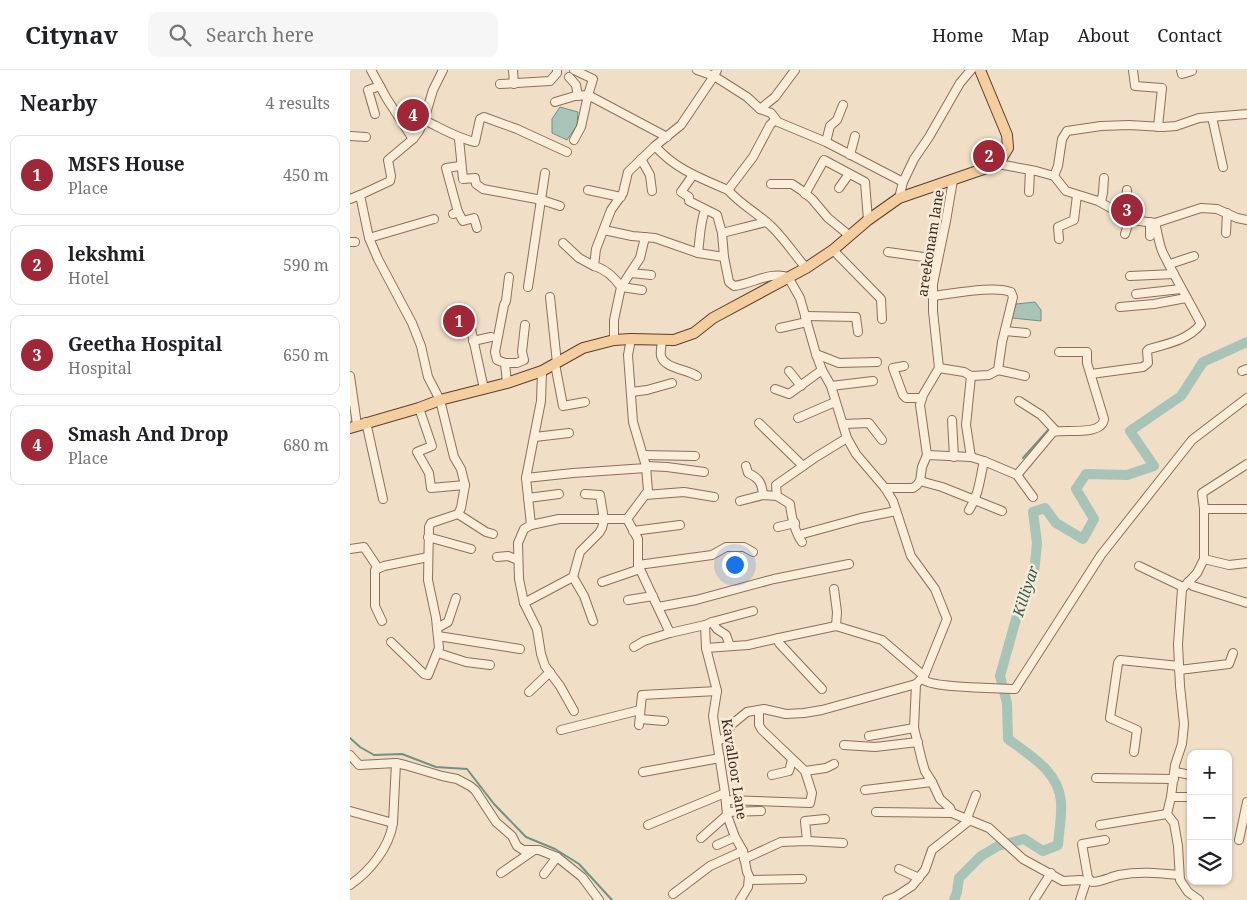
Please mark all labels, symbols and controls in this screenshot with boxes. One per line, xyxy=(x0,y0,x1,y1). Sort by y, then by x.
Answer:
search box xyxy=(148,12,498,57)
text: Citynav xyxy=(25,18,118,51)
icon: search xyxy=(166,21,194,49)
text: Search here xyxy=(206,22,314,48)
text: Home xyxy=(932,23,983,47)
text: Map xyxy=(1011,23,1049,47)
text: About xyxy=(1077,23,1129,47)
text: Contact xyxy=(1157,23,1222,47)
text: Nearby xyxy=(20,89,98,117)
text: 4 results xyxy=(266,92,330,114)
pin: 4 xyxy=(397,96,429,134)
pin: 2 xyxy=(973,137,1005,175)
text: MSFS House xyxy=(68,151,185,177)
text: 1 xyxy=(32,164,42,186)
text: 450 m xyxy=(283,164,329,186)
text: Place xyxy=(68,177,108,199)
street label: areekonam lane xyxy=(912,188,948,298)
pin: 3 xyxy=(1111,191,1143,229)
text: lekshmi xyxy=(68,241,145,267)
text: 2 xyxy=(32,254,42,276)
text: 590 m xyxy=(283,254,329,276)
text: Hotel xyxy=(68,267,109,289)
pin: 1 xyxy=(443,302,475,340)
text: Geetha Hospital xyxy=(68,331,222,357)
text: 3 xyxy=(32,344,42,366)
text: 650 m xyxy=(283,344,329,366)
text: Hospital xyxy=(68,357,132,379)
text: Smash And Drop xyxy=(68,421,229,447)
text: 4 xyxy=(32,434,42,456)
text: 680 m xyxy=(283,434,329,456)
text: Place xyxy=(68,447,108,469)
your location xyxy=(722,552,748,578)
water label: Killiyar xyxy=(1007,562,1043,620)
street label: Kavalloor Lane xyxy=(718,717,752,821)
map controls xyxy=(1187,750,1232,885)
button: + xyxy=(1187,750,1232,795)
button: − xyxy=(1187,795,1232,840)
button: layers xyxy=(1187,840,1232,885)

